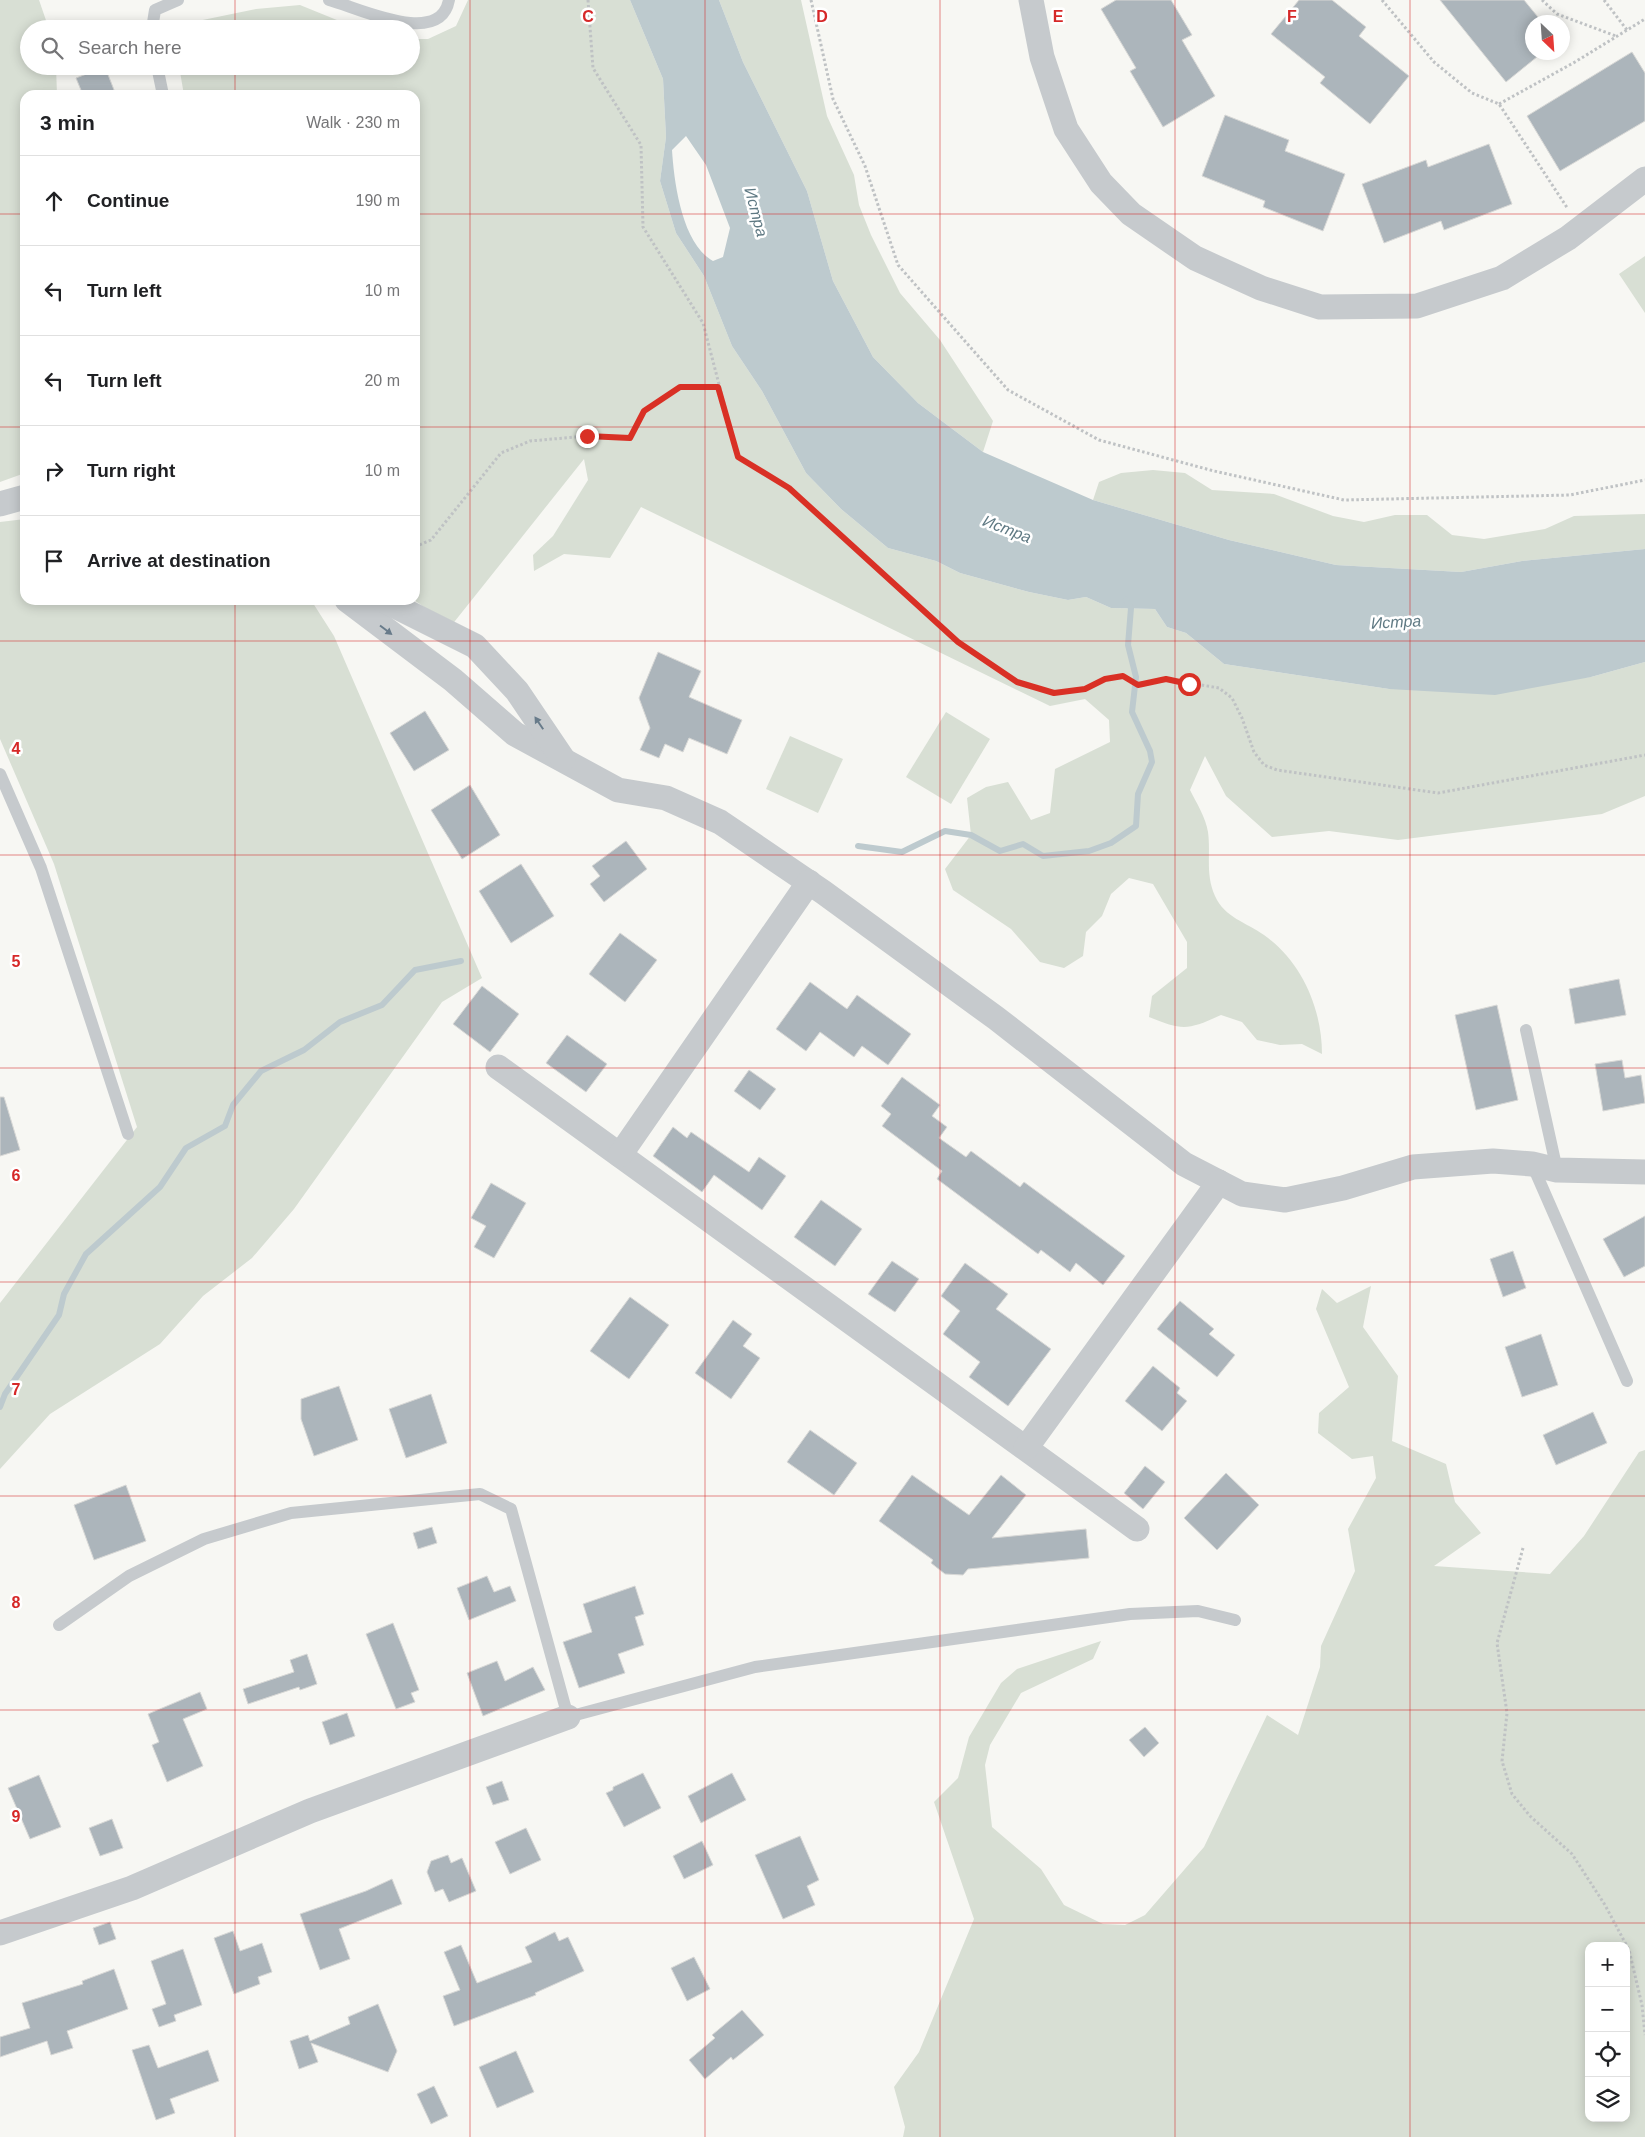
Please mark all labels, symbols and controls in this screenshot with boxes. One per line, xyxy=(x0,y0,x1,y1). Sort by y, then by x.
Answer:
text: C xyxy=(582,8,594,25)
text: D xyxy=(816,8,828,25)
text: E xyxy=(1053,8,1064,25)
text: F xyxy=(1287,8,1297,25)
north arrow xyxy=(1525,15,1570,60)
search box xyxy=(20,20,420,75)
icon: search xyxy=(38,34,66,62)
text: Search here xyxy=(78,37,182,58)
text: 3 min xyxy=(40,111,95,134)
text: Walk · 230 m xyxy=(306,114,400,131)
water label: Истра xyxy=(741,185,771,239)
icon: ahead xyxy=(40,187,68,215)
text: Continue xyxy=(87,190,169,211)
text: 190 m xyxy=(356,192,400,209)
icon: left xyxy=(40,277,68,305)
text: Turn left xyxy=(87,280,162,301)
text: 10 m xyxy=(364,282,400,299)
icon: left xyxy=(40,367,68,395)
text: Turn left xyxy=(87,370,162,391)
text: 20 m xyxy=(364,372,400,389)
route end xyxy=(576,425,599,448)
icon: right xyxy=(40,457,68,485)
text: Turn right xyxy=(87,460,175,481)
text: 10 m xyxy=(364,462,400,479)
water label: Истра xyxy=(980,512,1034,546)
icon: arrive xyxy=(40,547,68,575)
text: Arrive at destination xyxy=(87,550,271,571)
water label: Истра xyxy=(1370,612,1422,632)
one-way arrow xyxy=(379,624,392,635)
route start xyxy=(1178,673,1201,696)
one-way arrow xyxy=(534,716,544,729)
text: 4 xyxy=(12,740,21,757)
text: 5 xyxy=(12,953,21,970)
text: 6 xyxy=(12,1167,21,1184)
text: 7 xyxy=(12,1381,21,1398)
text: 8 xyxy=(12,1594,21,1611)
text: 9 xyxy=(12,1808,21,1825)
map controls xyxy=(1585,1942,1630,2122)
button: + xyxy=(1585,1942,1630,1987)
button: − xyxy=(1585,1987,1630,2032)
button: locate xyxy=(1585,2032,1630,2077)
button: layers xyxy=(1585,2077,1630,2122)

